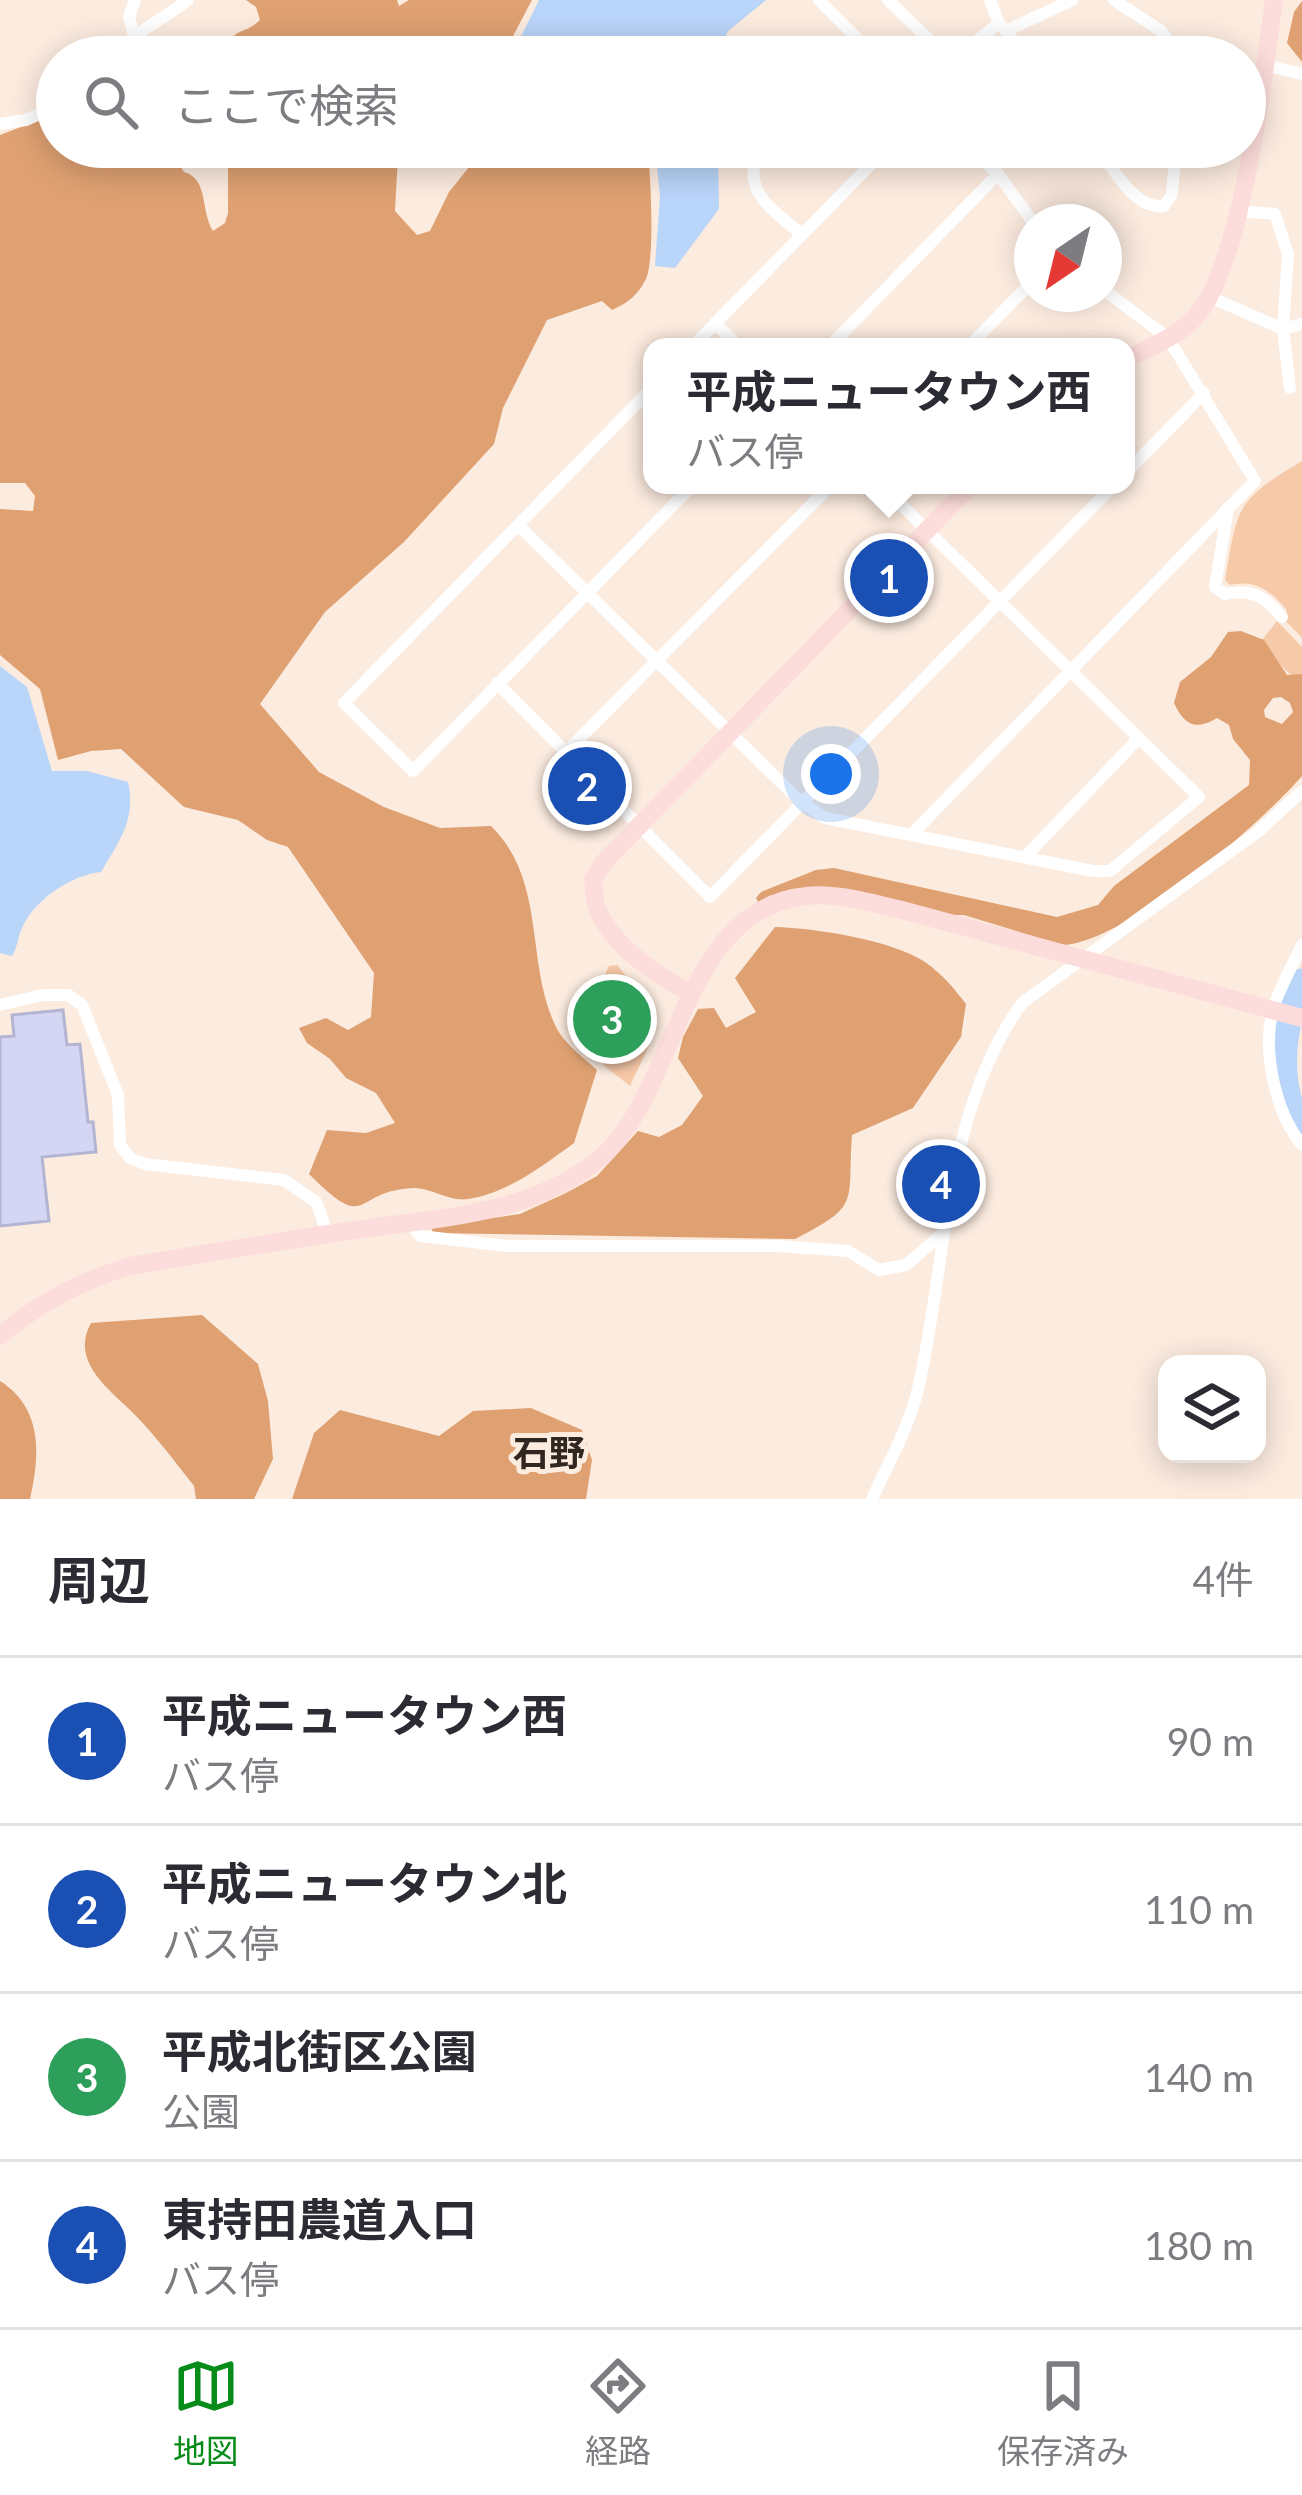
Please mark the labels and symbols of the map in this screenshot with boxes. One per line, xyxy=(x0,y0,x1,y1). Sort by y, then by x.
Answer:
north arrow xyxy=(1014,204,1122,312)
pin: 1 xyxy=(850,533,928,623)
pin: 2 xyxy=(548,741,626,831)
your location xyxy=(801,744,861,804)
pin: 3 xyxy=(573,974,651,1064)
pin: 4 xyxy=(902,1139,980,1229)
district label: 石野 xyxy=(513,1430,585,1474)

